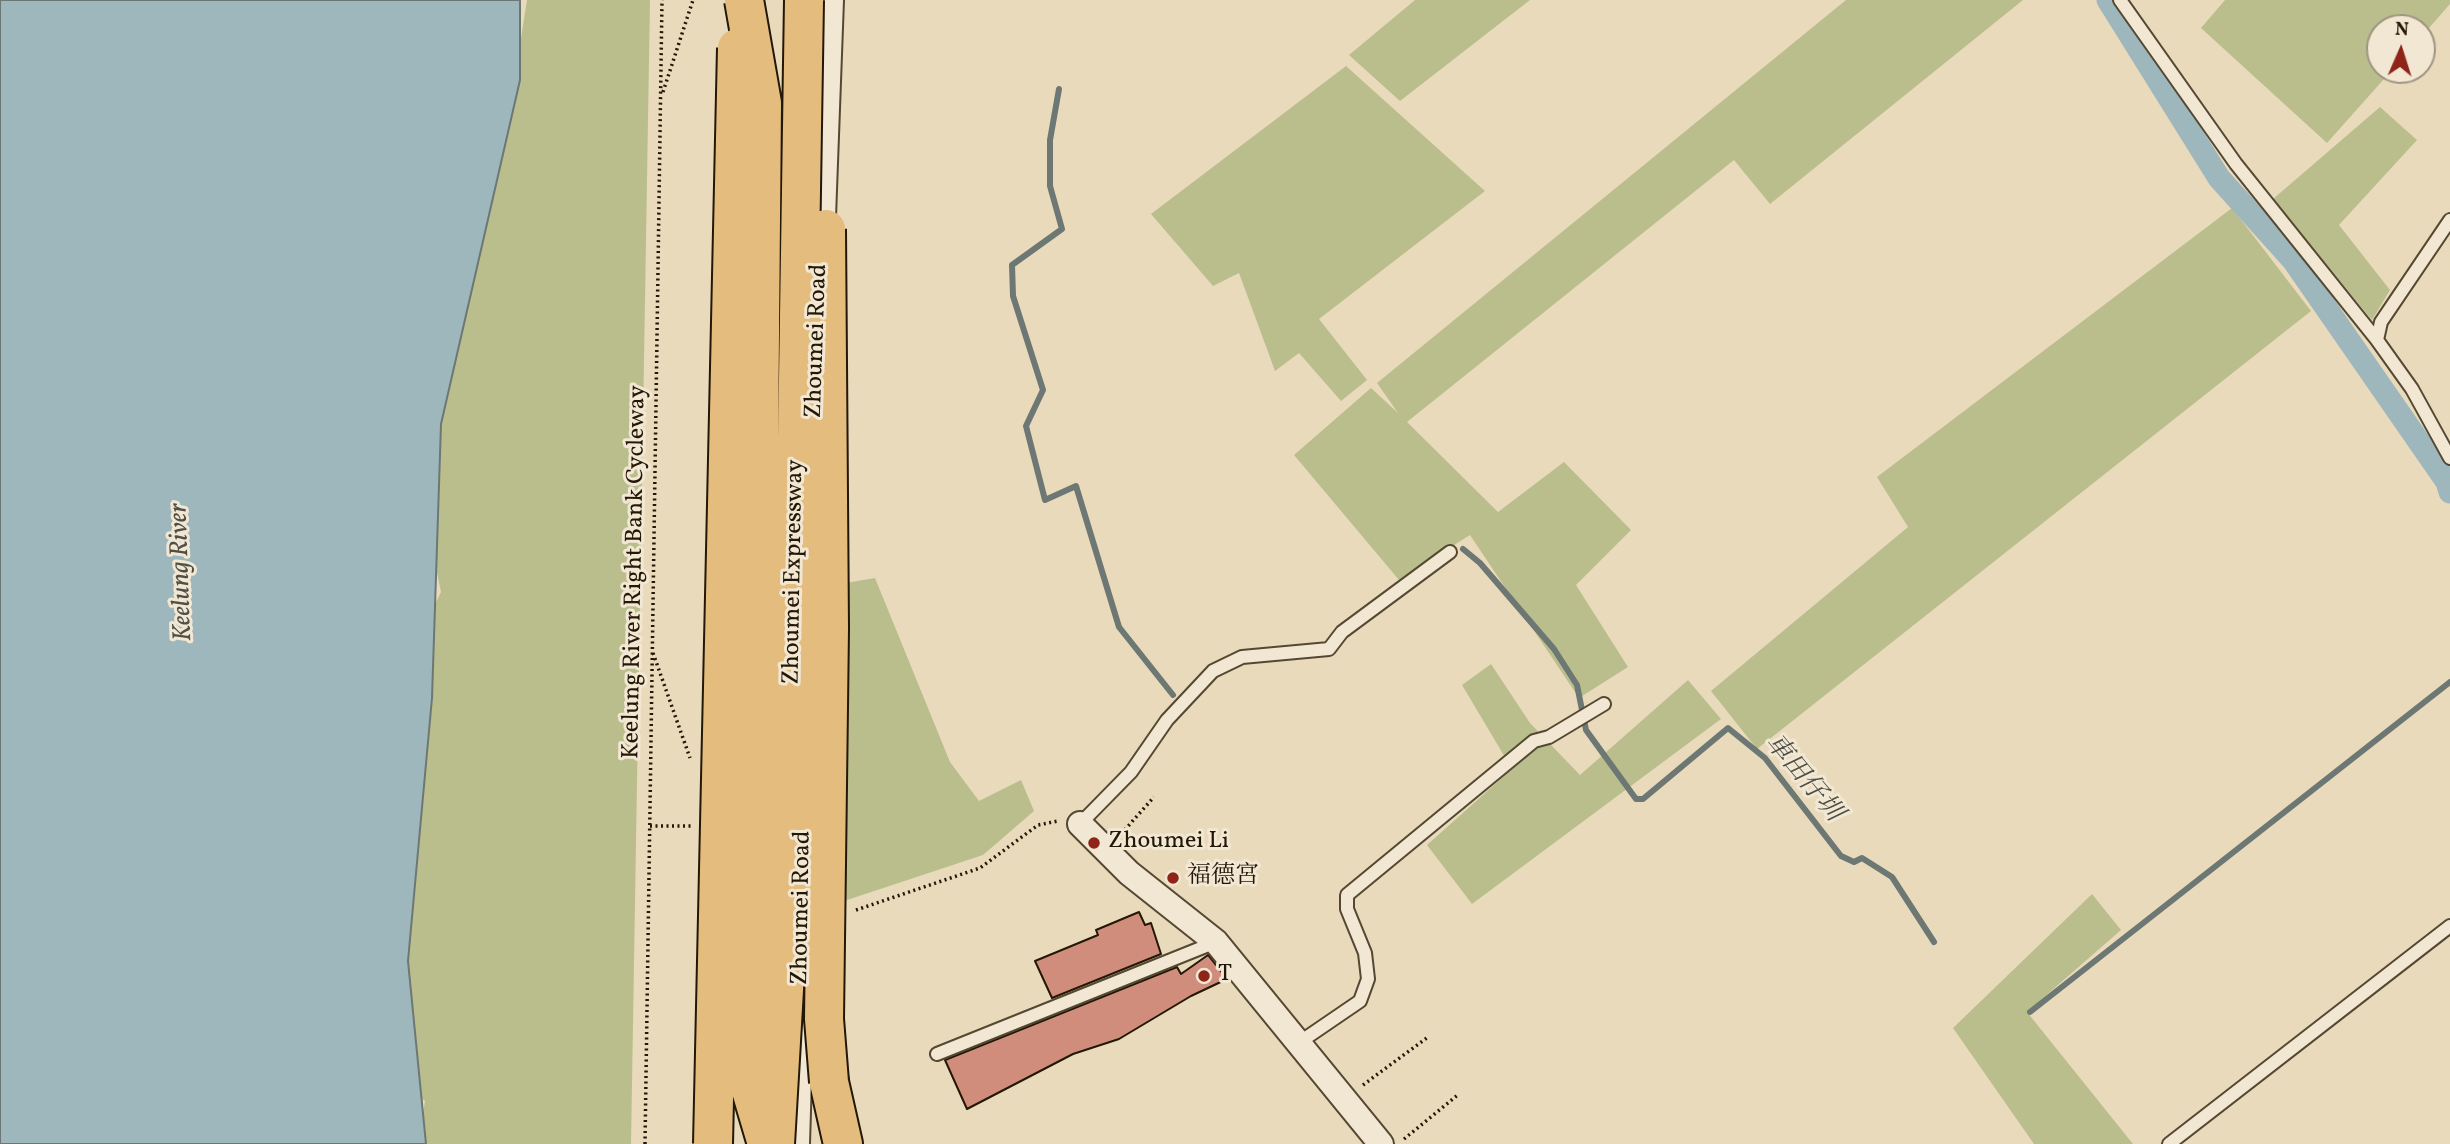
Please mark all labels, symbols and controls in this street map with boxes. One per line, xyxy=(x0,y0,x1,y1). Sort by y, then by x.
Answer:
north arrow xyxy=(2366,14,2436,84)
text: N xyxy=(2394,17,2410,43)
street label: Zhoumei Road xyxy=(801,263,835,419)
street label: Keelung River Right Bank Cycleway xyxy=(618,385,654,759)
street label: Zhoumei Expressway xyxy=(779,459,811,685)
water label: Keelung River xyxy=(165,502,201,642)
water label: 車田仔圳 xyxy=(1757,729,1847,829)
place label: Zhoumei Li xyxy=(1108,829,1229,857)
street label: Zhoumei Road xyxy=(787,830,819,986)
marker: Zhoumei Li xyxy=(1086,835,1102,851)
place label: 福德宮 xyxy=(1187,864,1259,892)
marker: 福德宮 xyxy=(1165,870,1181,886)
place label: T xyxy=(1218,962,1232,990)
marker: T xyxy=(1196,968,1212,984)

